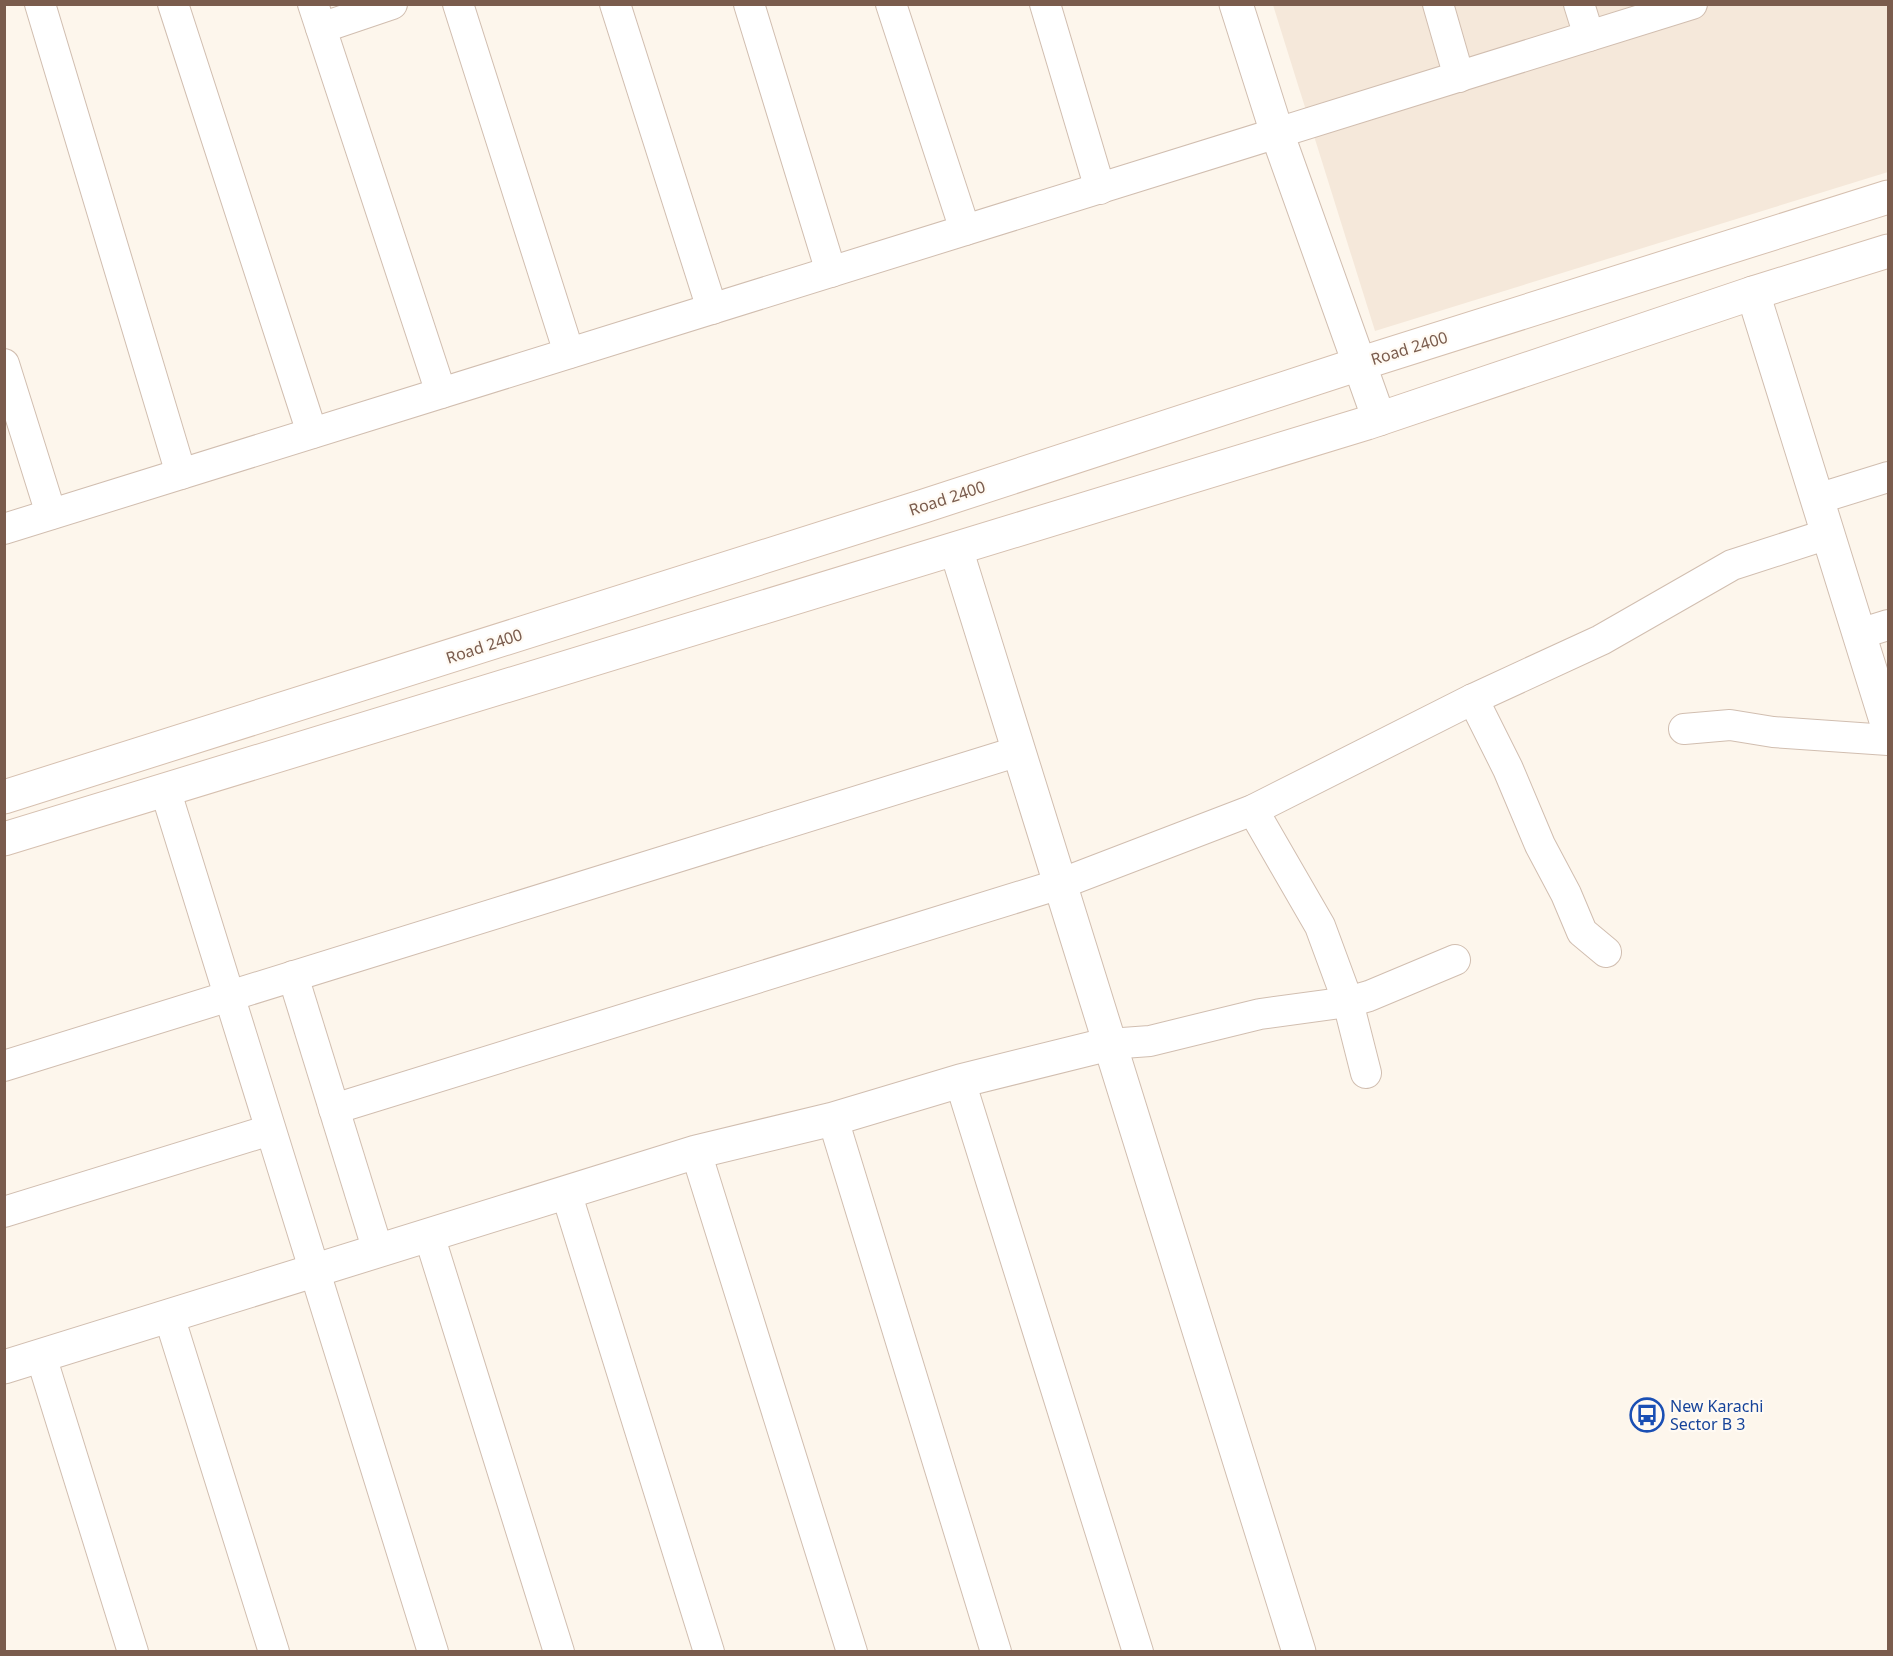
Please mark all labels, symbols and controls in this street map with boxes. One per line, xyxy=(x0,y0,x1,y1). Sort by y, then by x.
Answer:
street label: Road 2400 xyxy=(1368,326,1450,370)
street label: Road 2400 xyxy=(906,475,988,521)
street label: Road 2400 xyxy=(443,623,525,669)
place label: New Karachi Sector B 3 xyxy=(1670,1395,1763,1435)
bus stop icon: New Karachi Sector B 3 xyxy=(1629,1397,1665,1433)

